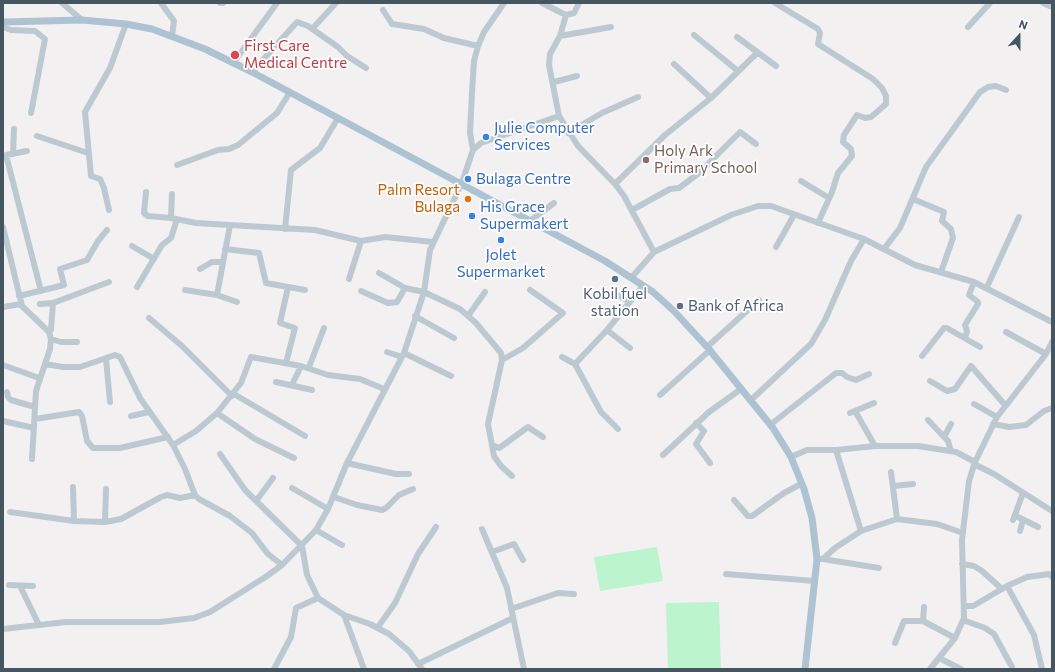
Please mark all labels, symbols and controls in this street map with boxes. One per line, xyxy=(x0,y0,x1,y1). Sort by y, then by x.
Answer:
north arrow xyxy=(999,16,1039,56)
text: N xyxy=(1017,17,1030,32)
place label: First Care Medical Centre xyxy=(244,37,347,72)
marker: First Care Medical Centre xyxy=(229,49,241,61)
place label: Julie Computer Services xyxy=(494,119,595,154)
marker: Julie Computer Services xyxy=(481,132,491,142)
place label: Holy Ark Primary School xyxy=(654,142,757,177)
marker: Holy Ark Primary School xyxy=(641,155,651,165)
place label: Bulaga Centre xyxy=(476,170,571,188)
marker: Bulaga Centre xyxy=(463,174,473,184)
place label: Palm Resort Bulaga xyxy=(378,181,460,216)
marker: Palm Resort Bulaga xyxy=(463,194,473,204)
place label: His Grace Supermakert xyxy=(480,198,569,233)
marker: His Grace Supermakert xyxy=(467,211,477,221)
marker: Jolet Supermarket xyxy=(496,235,506,245)
place label: Jolet Supermarket xyxy=(457,246,545,281)
marker: Kobil fuel station xyxy=(610,274,620,284)
place label: Kobil fuel station xyxy=(583,285,647,320)
place label: Bank of Africa xyxy=(688,297,784,315)
marker: Bank of Africa xyxy=(675,301,685,311)

